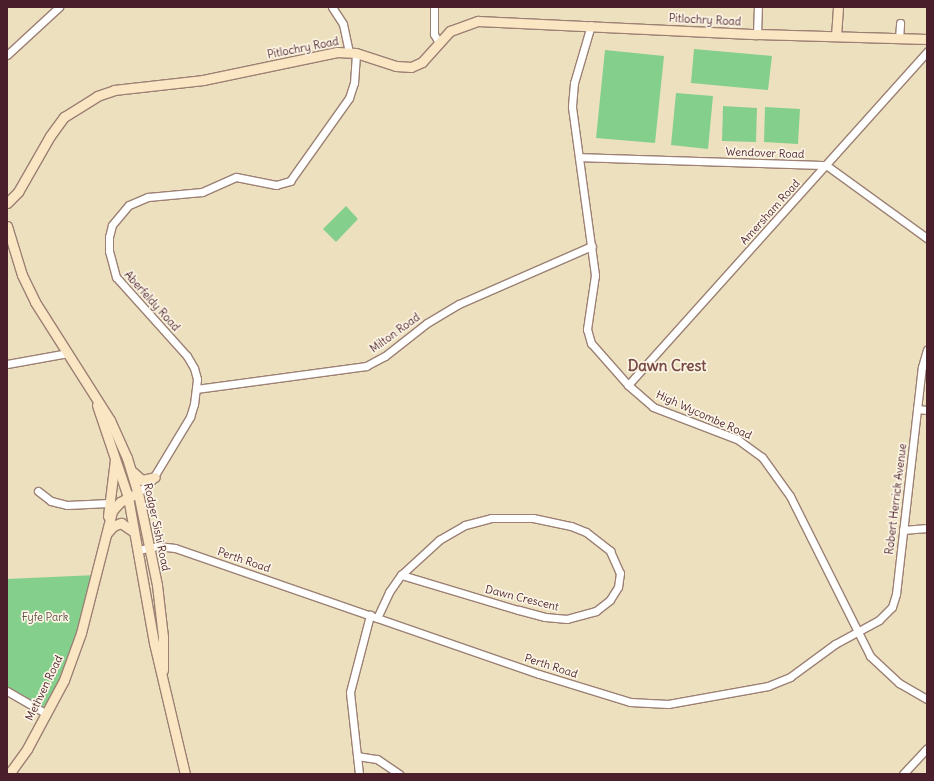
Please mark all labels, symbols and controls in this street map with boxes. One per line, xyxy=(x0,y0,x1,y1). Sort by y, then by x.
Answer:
street label: Pitlochry Road xyxy=(668,12,742,28)
street label: Pitlochry Road xyxy=(266,35,340,61)
street label: Wendover Road xyxy=(725,145,805,161)
street label: Amersham Road xyxy=(737,177,803,247)
street label: Aberfeldy Road xyxy=(122,268,182,334)
street label: Milton Road xyxy=(367,310,423,356)
district label: Dawn Crest xyxy=(628,357,706,375)
street label: High Wycombe Road xyxy=(654,388,754,442)
street label: Robert Herrick Avenue xyxy=(883,443,909,555)
street label: Rodger Sishi Road xyxy=(141,482,173,572)
street label: Perth Road xyxy=(216,545,272,575)
street label: Dawn Crescent xyxy=(484,582,560,614)
park label: Fyfe Park xyxy=(22,610,68,624)
street label: Perth Road xyxy=(523,651,579,681)
street label: Methven Road xyxy=(23,653,65,723)

